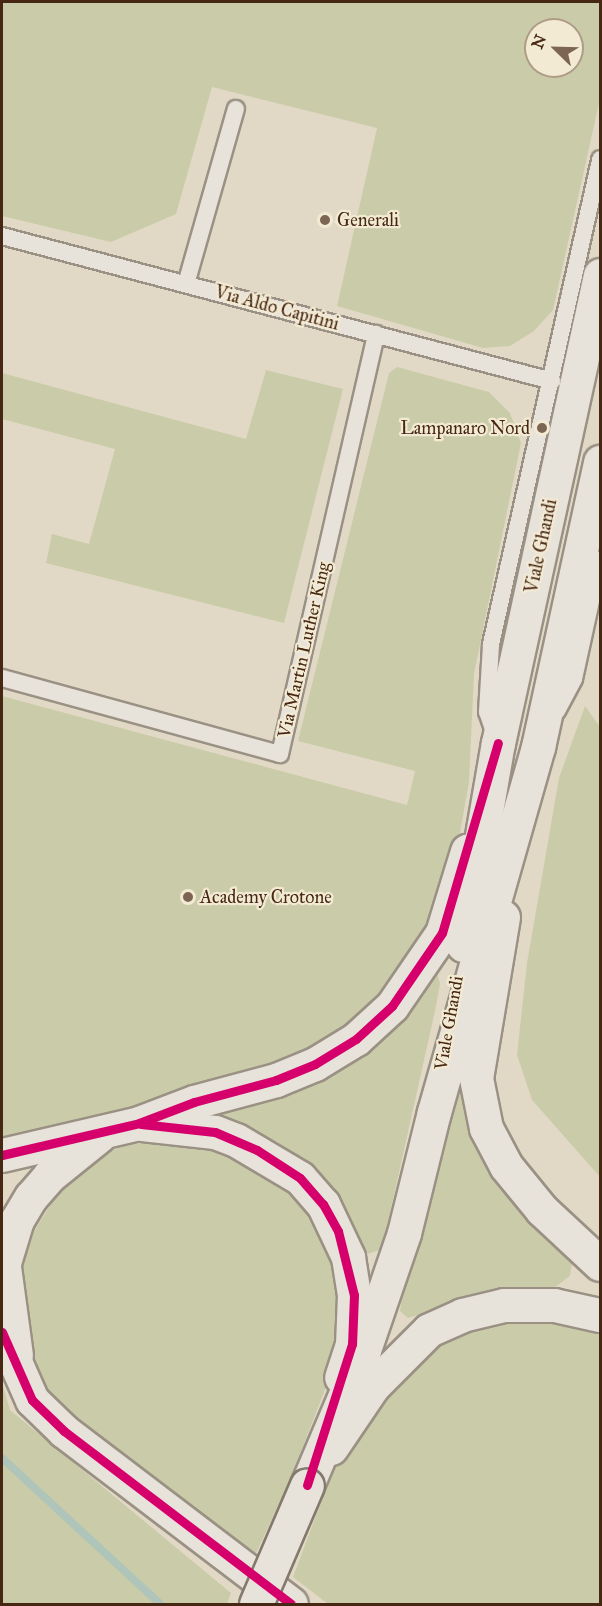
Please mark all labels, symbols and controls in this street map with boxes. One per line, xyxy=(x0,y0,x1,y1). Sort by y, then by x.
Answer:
north arrow xyxy=(524,18,584,78)
text: N xyxy=(527,32,550,52)
place label: Generali xyxy=(337,209,399,231)
marker: Generali xyxy=(318,213,332,227)
street label: Via Aldo Capitini xyxy=(213,281,341,335)
place label: Lampanaro Nord xyxy=(400,417,530,439)
marker: Lampanaro Nord xyxy=(535,421,549,435)
street label: Viale Ghandi xyxy=(520,497,562,595)
street label: Via Martin Luther King xyxy=(273,560,335,740)
place label: Academy Crotone xyxy=(200,886,332,908)
marker: Academy Crotone xyxy=(181,890,195,904)
street label: Viale Ghandi xyxy=(430,974,468,1072)

